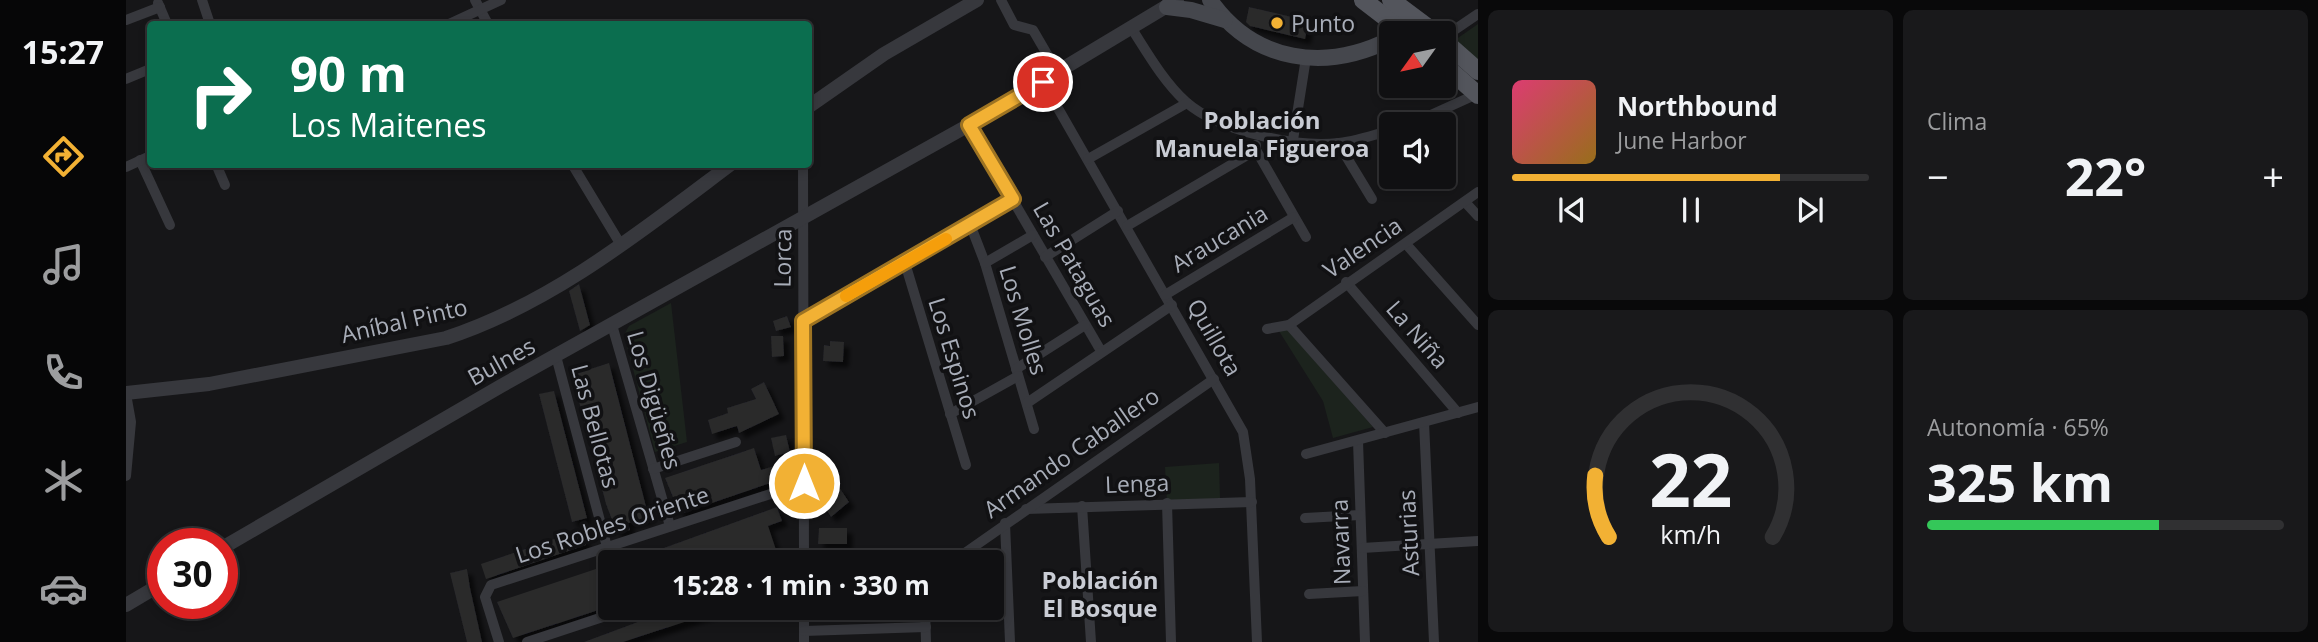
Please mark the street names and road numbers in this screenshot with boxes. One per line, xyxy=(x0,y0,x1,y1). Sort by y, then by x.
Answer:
street label: Las Pataguas xyxy=(1026,196,1124,332)
street label: Araucania xyxy=(1165,197,1273,279)
street label: Valencia xyxy=(1316,209,1408,285)
street label: Lorca xyxy=(765,228,799,288)
street label: Los Molles xyxy=(992,261,1056,379)
street label: Aníbal Pinto xyxy=(338,290,470,350)
street label: Los Espinos xyxy=(921,293,989,423)
street label: Quillota xyxy=(1180,293,1250,381)
street label: La Niña xyxy=(1379,293,1457,375)
street label: Los Digüeñes xyxy=(620,327,690,473)
street label: Bulnes xyxy=(461,329,541,393)
street label: Las Bellotas xyxy=(564,361,628,491)
street label: Armando Caballero xyxy=(977,379,1165,525)
street label: Lenga xyxy=(1104,466,1170,500)
street label: Los Robles Oriente xyxy=(511,478,713,570)
street label: Asturias xyxy=(1390,489,1426,577)
street label: Navarra xyxy=(1323,498,1357,586)

